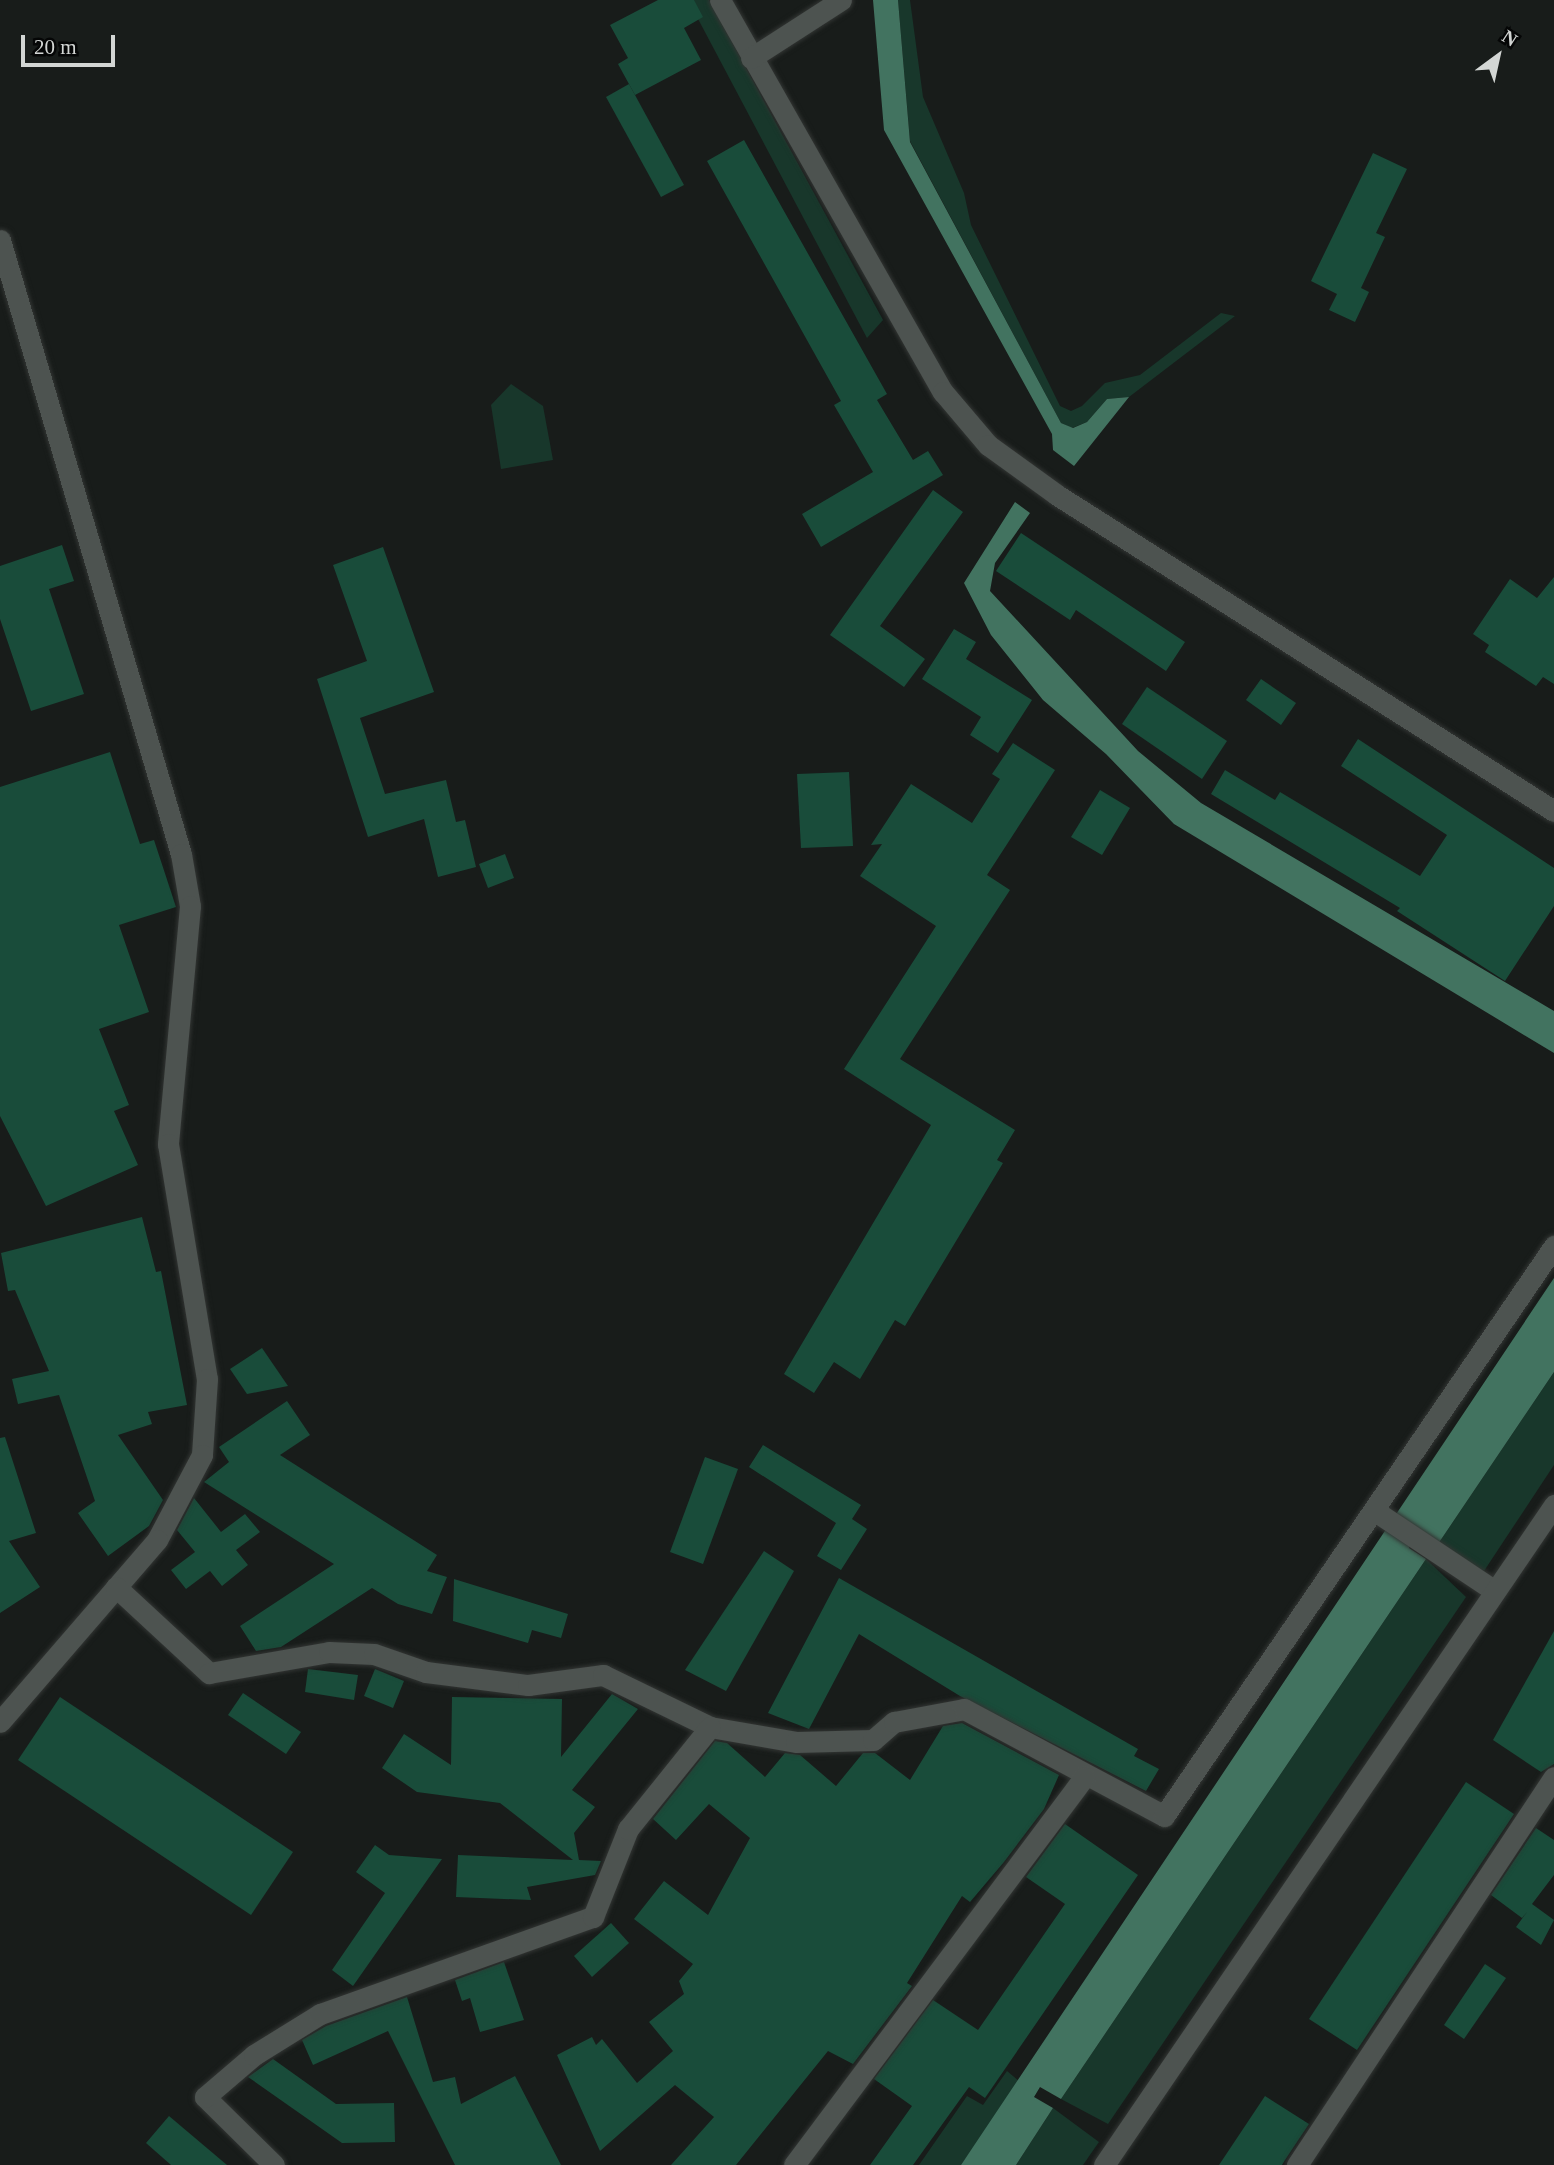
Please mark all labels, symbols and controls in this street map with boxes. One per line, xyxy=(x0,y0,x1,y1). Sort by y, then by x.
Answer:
scale bar xyxy=(24,21,119,65)
north arrow xyxy=(1463,21,1533,91)
text: N xyxy=(1498,25,1521,51)
text: 20 m xyxy=(34,35,77,59)

